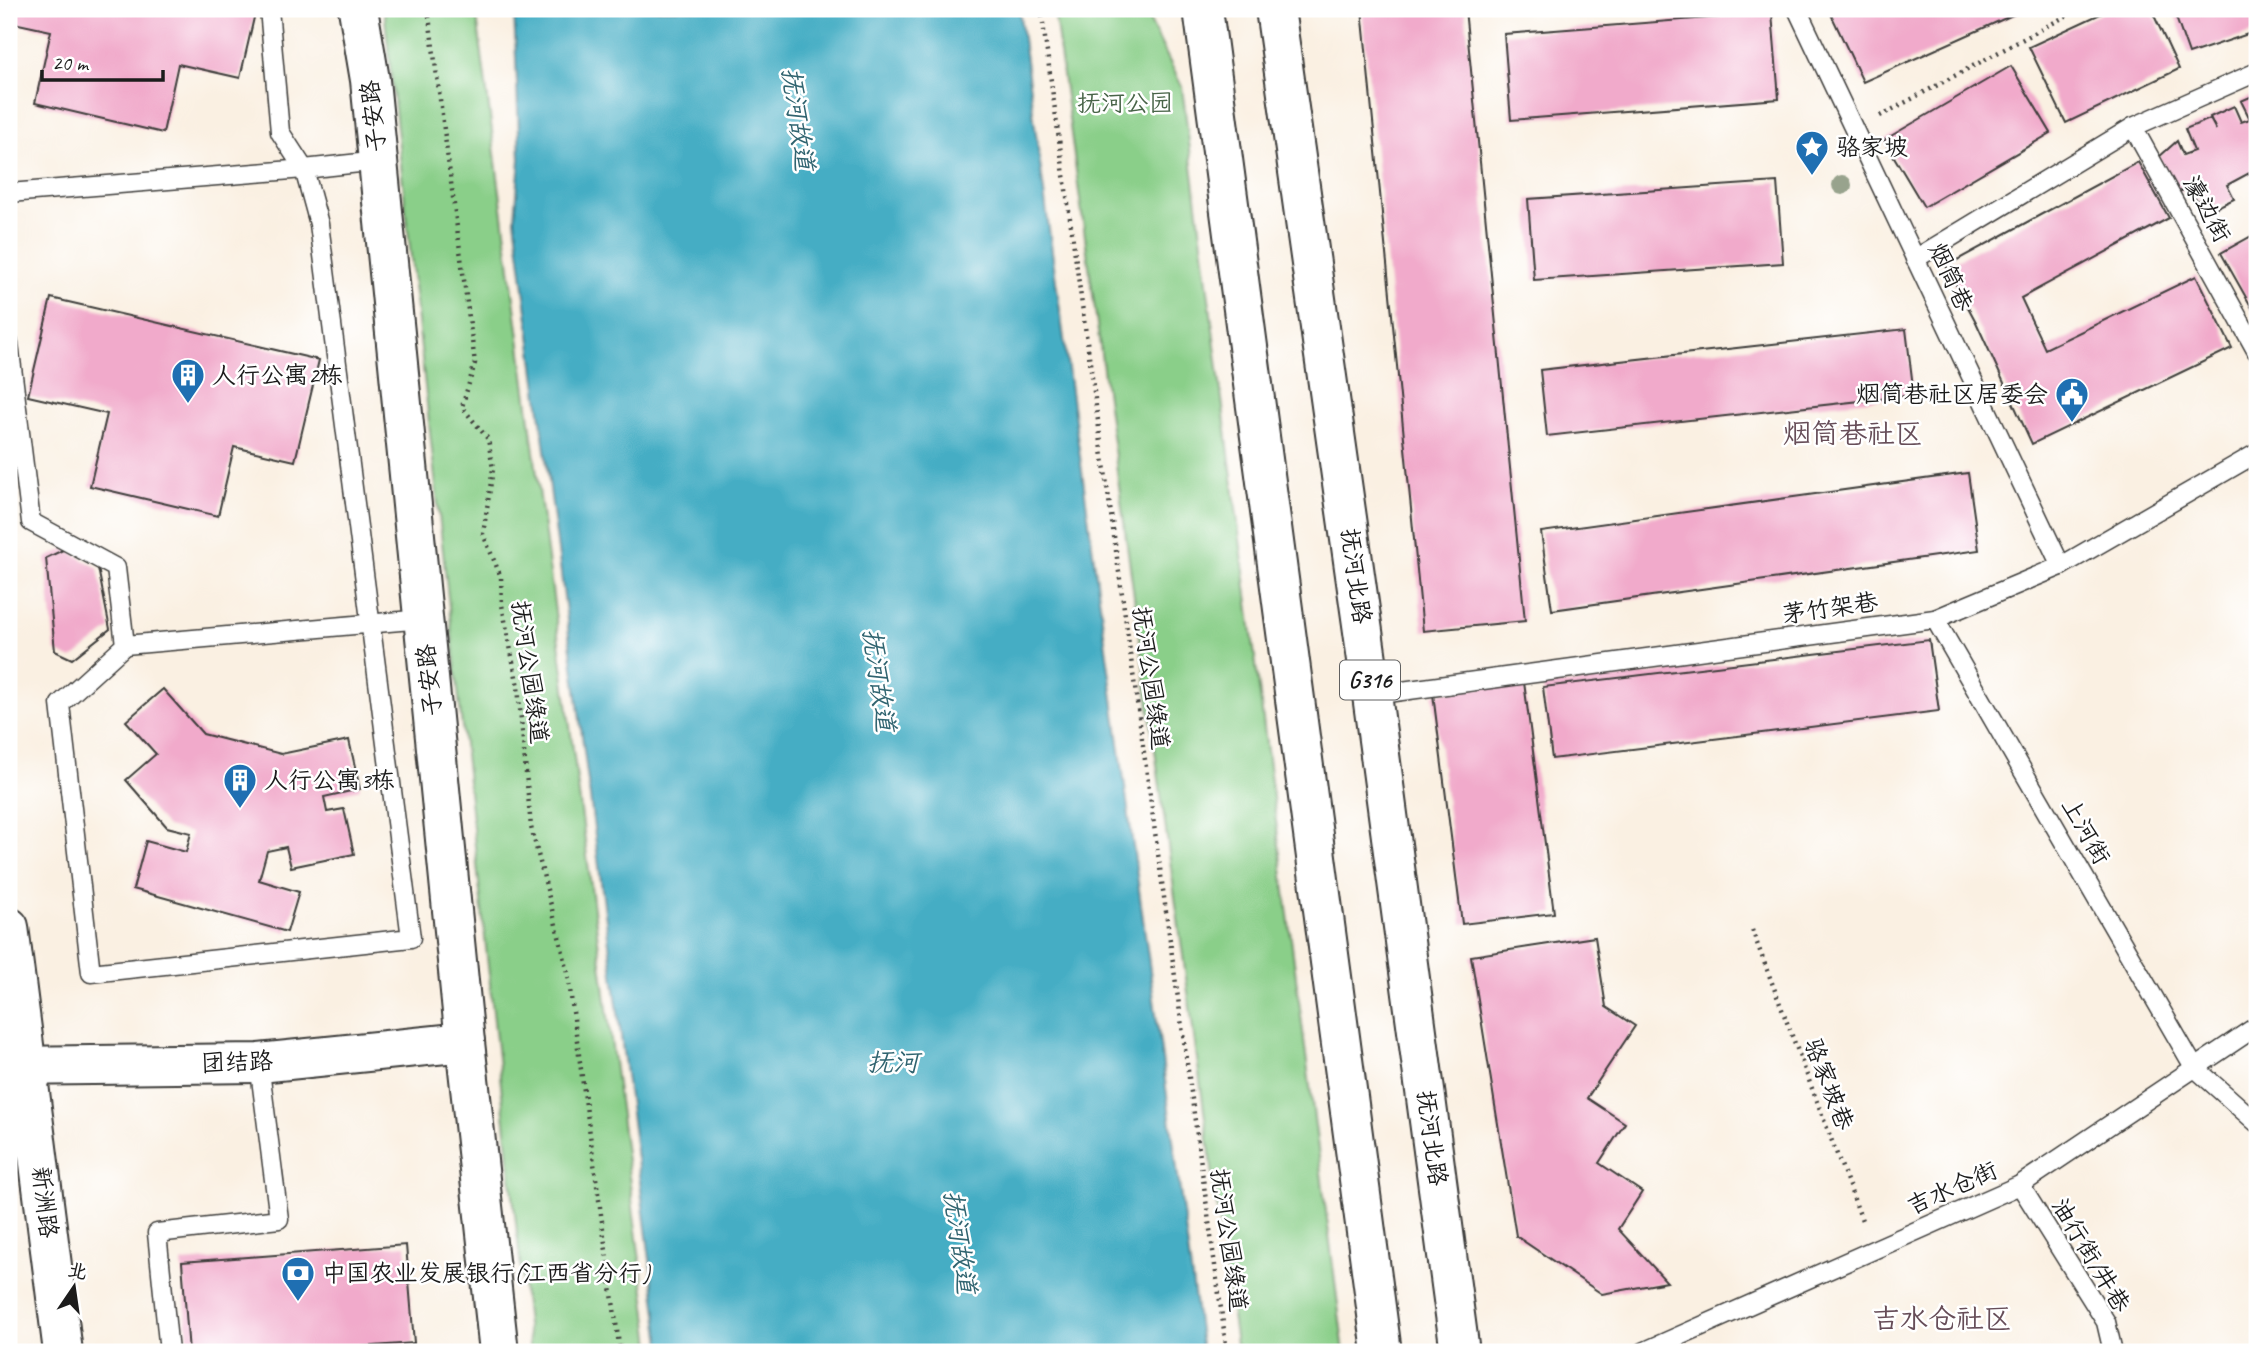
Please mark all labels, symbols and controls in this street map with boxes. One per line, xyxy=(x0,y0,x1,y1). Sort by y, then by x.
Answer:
scale bar xyxy=(42,38,163,82)
text: 20 m xyxy=(52,50,90,76)
water label: 抚河故道 xyxy=(774,65,822,175)
street label: 子安路 xyxy=(354,79,392,153)
park label: 抚河公园 xyxy=(1077,88,1173,118)
place icon: 骆家坡 xyxy=(1793,128,1831,177)
place label: 骆家坡 xyxy=(1836,132,1908,162)
street label: 濠边街 xyxy=(2176,170,2238,248)
street label: 烟筒巷 xyxy=(1922,238,1980,316)
building icon: 人行公寓2栋 xyxy=(169,356,207,405)
place label: 人行公寓2栋 xyxy=(212,360,343,390)
public building icon: 烟筒巷社区居委会 xyxy=(2053,375,2091,424)
place label: 烟筒巷社区居委会 xyxy=(1856,379,2048,409)
district label: 烟筒巷社区 xyxy=(1783,416,1923,451)
street label: 抚河北路 xyxy=(1334,526,1378,626)
street label: 茅竹架巷 xyxy=(1780,586,1880,630)
street label: 抚河公园绿道 xyxy=(505,599,555,745)
street label: 抚河公园绿道 xyxy=(1126,605,1176,751)
water label: 抚河故道 xyxy=(855,626,903,736)
street label: 子安路 xyxy=(410,643,448,717)
road number: G316 xyxy=(1340,660,1400,700)
building icon: 人行公寓3栋 xyxy=(221,761,259,810)
place label: 人行公寓3栋 xyxy=(264,765,395,795)
street label: 上河街 xyxy=(2055,792,2117,870)
street label: 骆家坡巷 xyxy=(1798,1034,1860,1134)
street label: 团结路 xyxy=(200,1046,274,1078)
water label: 抚河 xyxy=(867,1046,923,1079)
street label: 抚河北路 xyxy=(1410,1088,1454,1188)
street label: 吉水仓街 xyxy=(1902,1155,2002,1221)
street label: 新洲路 xyxy=(26,1164,64,1240)
street label: 抚河公园绿道 xyxy=(1204,1167,1254,1313)
water label: 抚河故道 xyxy=(936,1188,984,1298)
street label: 油行街/井巷 xyxy=(2045,1192,2137,1318)
north arrow xyxy=(38,1252,108,1322)
bank icon: 中国农业发展银行(江西省分行) xyxy=(279,1254,317,1303)
text: 北 xyxy=(66,1258,90,1285)
place label: 中国农业发展银行(江西省分行) xyxy=(322,1258,651,1288)
district label: 吉水仓社区 xyxy=(1872,1301,2012,1336)

